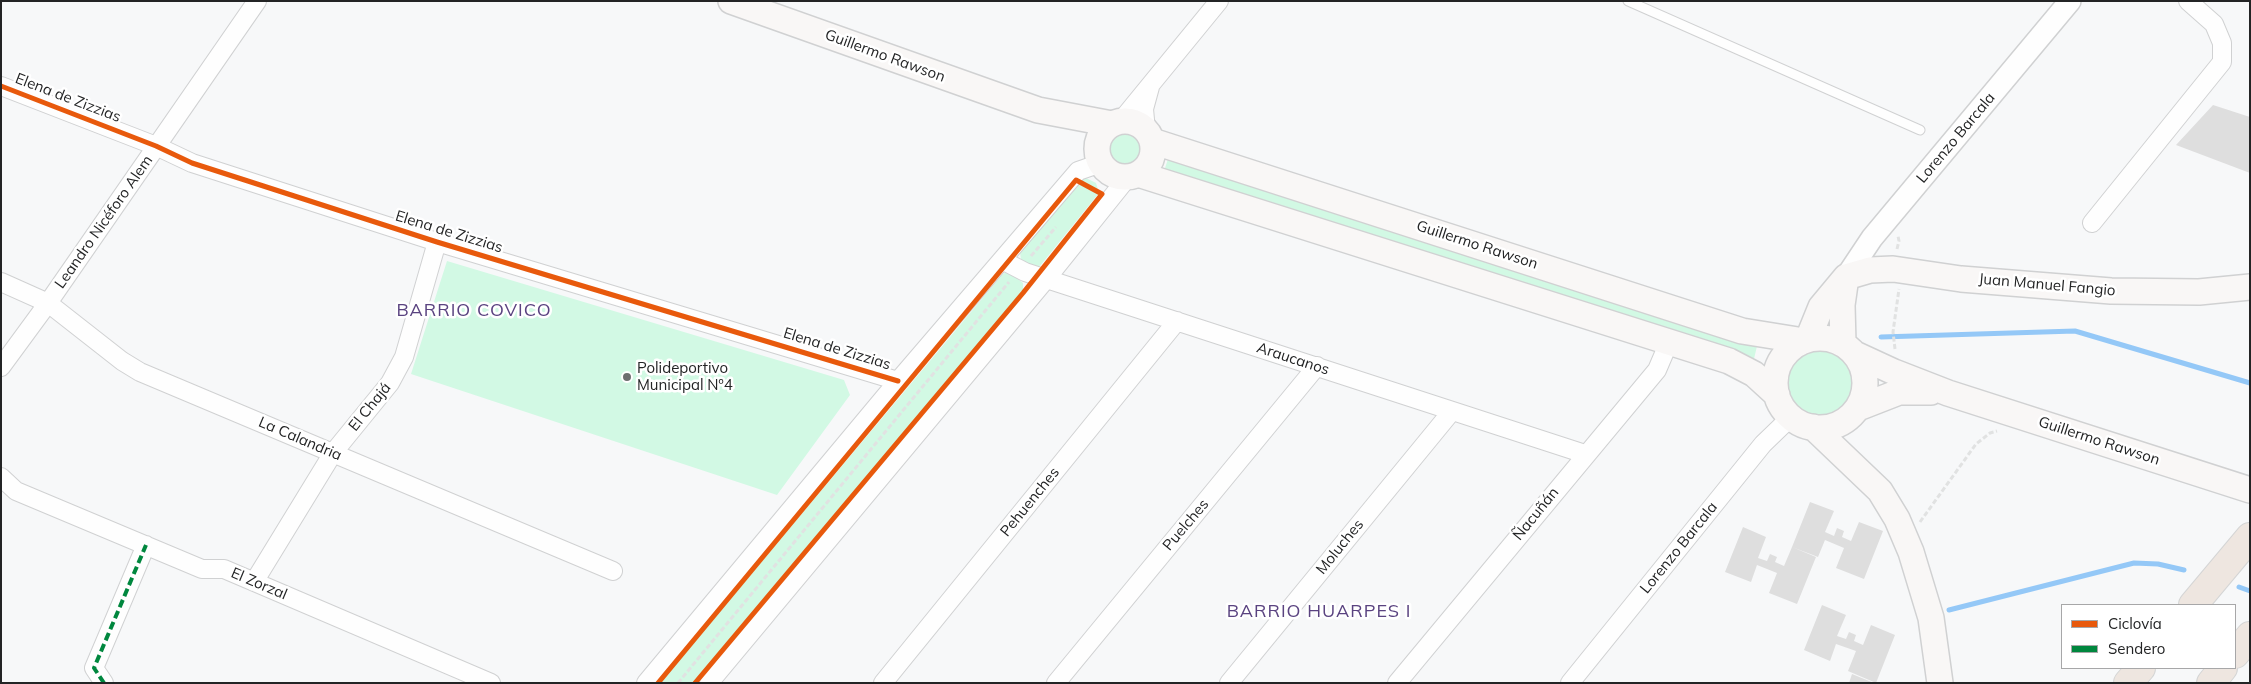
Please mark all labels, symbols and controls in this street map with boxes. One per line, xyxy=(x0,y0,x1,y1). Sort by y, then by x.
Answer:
street label: Guillermo Rawson xyxy=(822,26,948,86)
street label: Elena de Zizzias xyxy=(13,70,123,126)
street label: Lorenzo Barcala xyxy=(1913,89,1999,187)
street label: Leandro Nicéforo Alem xyxy=(51,152,157,292)
street label: Elena de Zizzias xyxy=(393,207,505,257)
street label: Guillermo Rawson xyxy=(1414,217,1540,273)
street label: Juan Manuel Fangio xyxy=(1978,270,2116,300)
district label: BARRIO COVICO xyxy=(395,300,553,322)
street label: Elena de Zizzias xyxy=(781,324,893,374)
street label: Araucanos xyxy=(1254,339,1332,379)
place label: Polideportivo Municipal Nº4 xyxy=(637,359,733,394)
marker: Polideportivo Municipal Nº4 xyxy=(621,371,633,383)
street label: El Chajá xyxy=(345,379,395,435)
street label: La Calandria xyxy=(256,413,344,465)
street label: Guillermo Rawson xyxy=(2036,413,2162,469)
street label: Pehuenches xyxy=(997,464,1063,540)
street label: Ñacuñán xyxy=(1509,484,1563,544)
street label: Puelches xyxy=(1159,496,1213,554)
street label: Lorenzo Barcala xyxy=(1637,499,1721,597)
street label: Moluches xyxy=(1312,516,1368,578)
street label: El Zorzal xyxy=(228,564,290,604)
district label: BARRIO HUARPES I xyxy=(1225,601,1413,623)
legend xyxy=(2061,604,2236,669)
text: Ciclovía xyxy=(2108,614,2162,633)
text: Sendero xyxy=(2108,639,2165,658)

